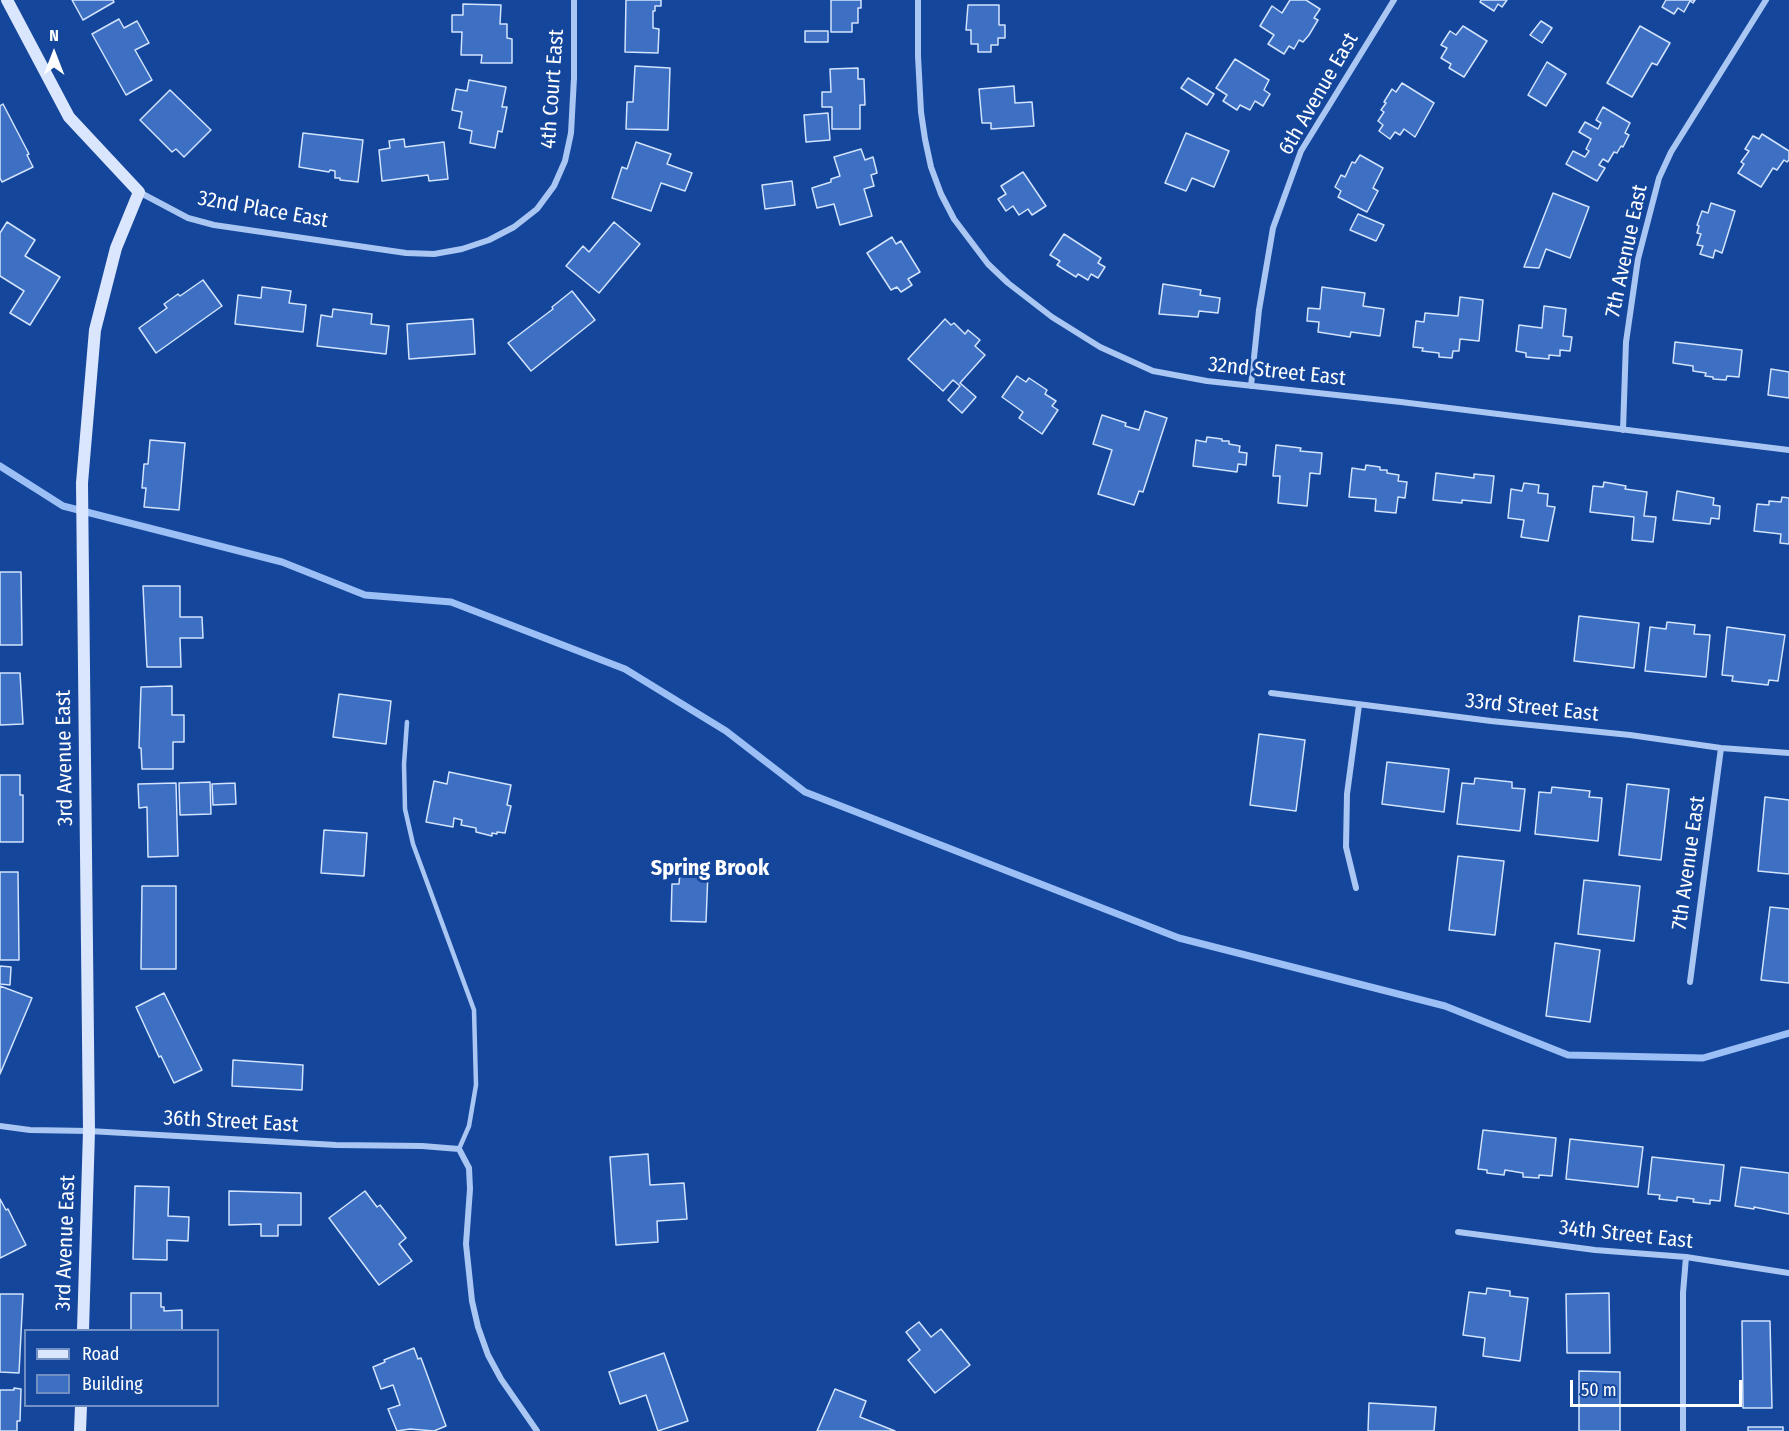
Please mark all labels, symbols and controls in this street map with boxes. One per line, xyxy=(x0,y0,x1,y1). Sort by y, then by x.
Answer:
north arrow xyxy=(24,24,84,84)
text: N xyxy=(49,26,59,45)
street label: 4th Court East xyxy=(536,28,570,150)
street label: 6th Avenue East xyxy=(1274,28,1364,160)
street label: 7th Avenue East xyxy=(1601,182,1653,320)
street label: 32nd Place East xyxy=(196,186,330,234)
street label: 32nd Street East xyxy=(1207,352,1347,392)
street label: 33rd Street East xyxy=(1464,688,1600,728)
street label: 3rd Avenue East xyxy=(51,690,79,826)
street label: 7th Avenue East xyxy=(1667,794,1711,932)
district label: Spring Brook xyxy=(651,856,769,882)
street label: 36th Street East xyxy=(163,1106,299,1138)
street label: 3rd Avenue East xyxy=(51,1175,81,1311)
street label: 34th Street East xyxy=(1558,1215,1694,1255)
legend xyxy=(24,1329,219,1407)
text: Road xyxy=(82,1343,119,1365)
scale bar xyxy=(1573,1368,1746,1406)
text: Building xyxy=(82,1373,143,1395)
text: 50 m xyxy=(1581,1379,1617,1401)

